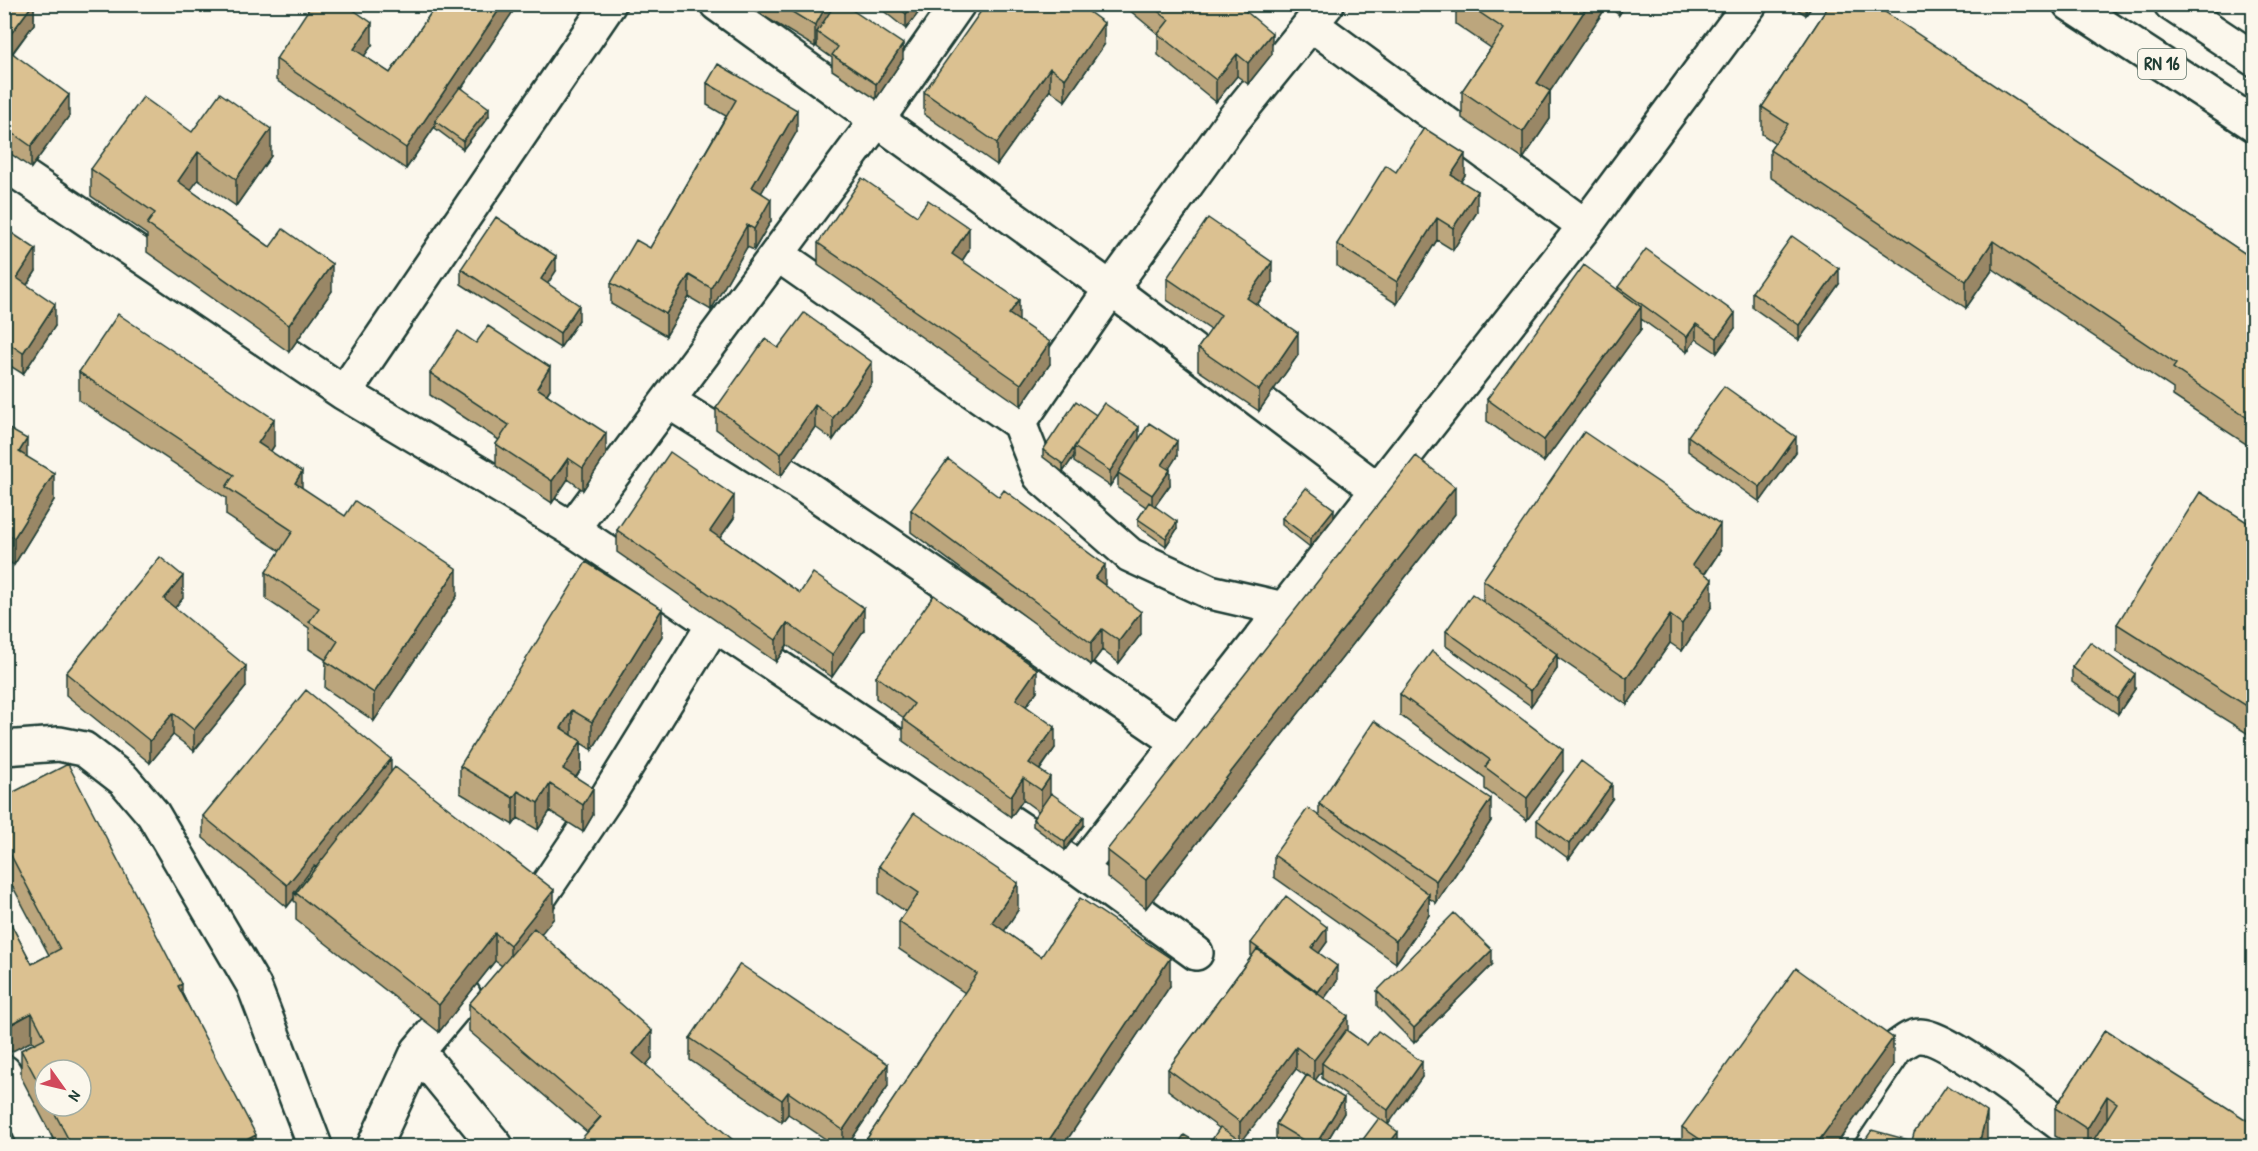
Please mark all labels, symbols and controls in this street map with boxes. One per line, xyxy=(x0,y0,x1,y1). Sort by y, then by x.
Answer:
road number: RN 16 xyxy=(2138,49,2186,79)
north arrow xyxy=(33,1058,93,1118)
text: N xyxy=(64,1087,87,1106)

